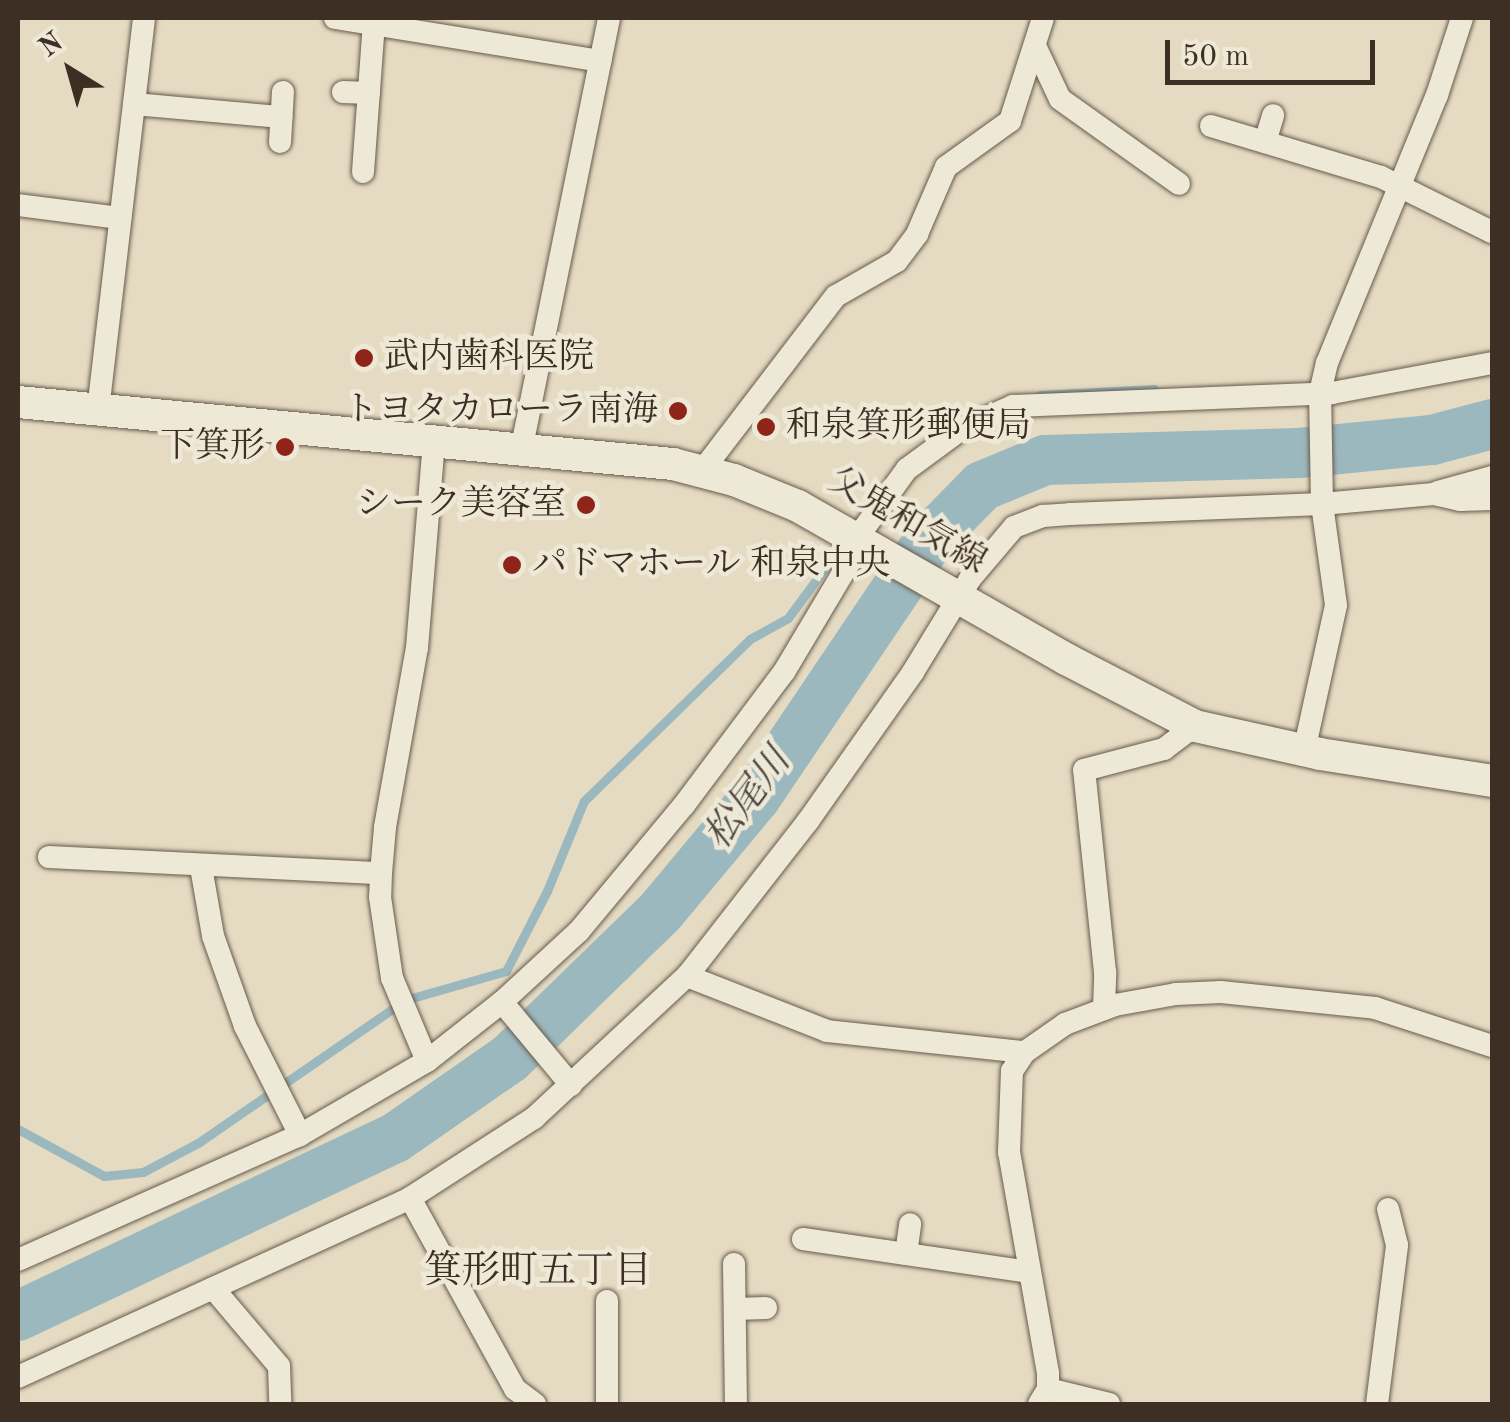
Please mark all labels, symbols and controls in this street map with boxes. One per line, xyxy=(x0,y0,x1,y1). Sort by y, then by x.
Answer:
north arrow xyxy=(20,20,120,120)
scale bar xyxy=(1170,20,1380,82)
text: N xyxy=(35,28,69,64)
text: 50 m xyxy=(1182,42,1249,72)
place label: 武内歯科医院 xyxy=(384,337,594,379)
marker: 武内歯科医院 xyxy=(353,347,375,369)
place label: トヨタカローラ南海 xyxy=(343,390,658,432)
marker: トヨタカローラ南海 xyxy=(667,400,689,422)
place label: 和泉箕形郵便局 xyxy=(786,406,1031,448)
marker: 和泉箕形郵便局 xyxy=(755,416,777,438)
place label: 下箕形 xyxy=(160,426,265,468)
marker: 下箕形 xyxy=(274,436,296,458)
street label: 父鬼和気線 xyxy=(821,460,993,584)
place label: シーク美容室 xyxy=(356,484,566,526)
marker: シーク美容室 xyxy=(575,494,597,516)
place label: パドマホール 和泉中央 xyxy=(532,544,892,586)
marker: パドマホール 和泉中央 xyxy=(501,554,523,576)
water label: 松尾川 xyxy=(696,741,802,859)
district label: 箕形町五丁目 xyxy=(424,1250,652,1296)

